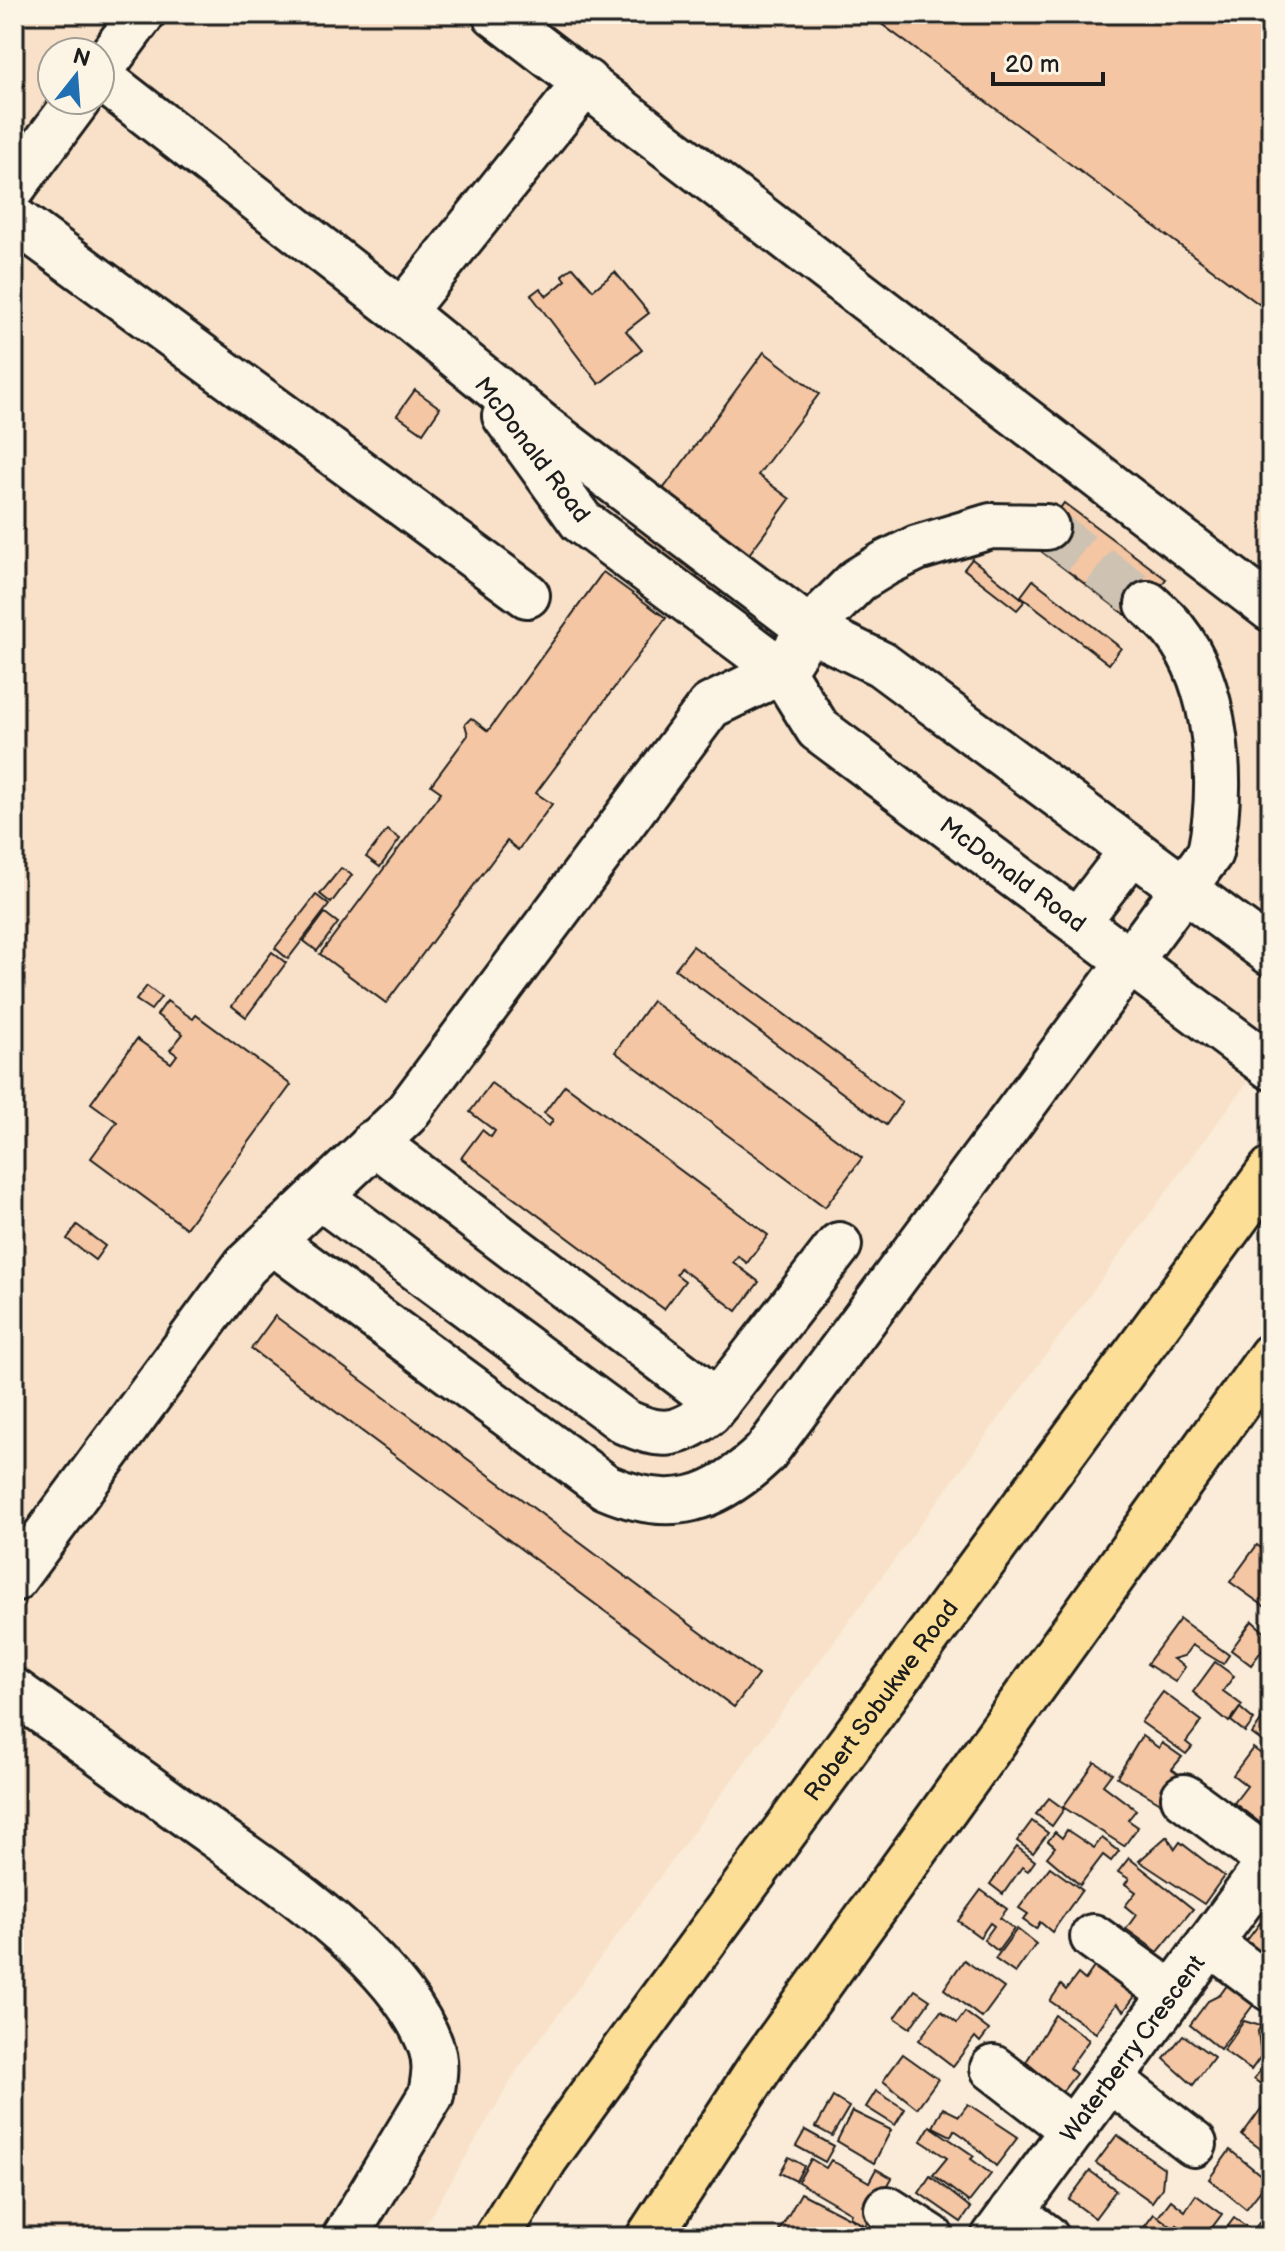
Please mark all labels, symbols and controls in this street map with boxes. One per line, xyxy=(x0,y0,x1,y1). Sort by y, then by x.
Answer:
north arrow xyxy=(36,36,116,116)
scale bar xyxy=(993,36,1103,86)
text: N xyxy=(70,43,93,74)
text: 20 m xyxy=(1005,50,1060,79)
street label: McDonald Road xyxy=(468,371,596,529)
street label: McDonald Road xyxy=(934,811,1092,938)
street label: Robert Sobukwe Road xyxy=(798,1594,964,1807)
street label: Waterberry Crescent xyxy=(1054,1949,1211,2148)

